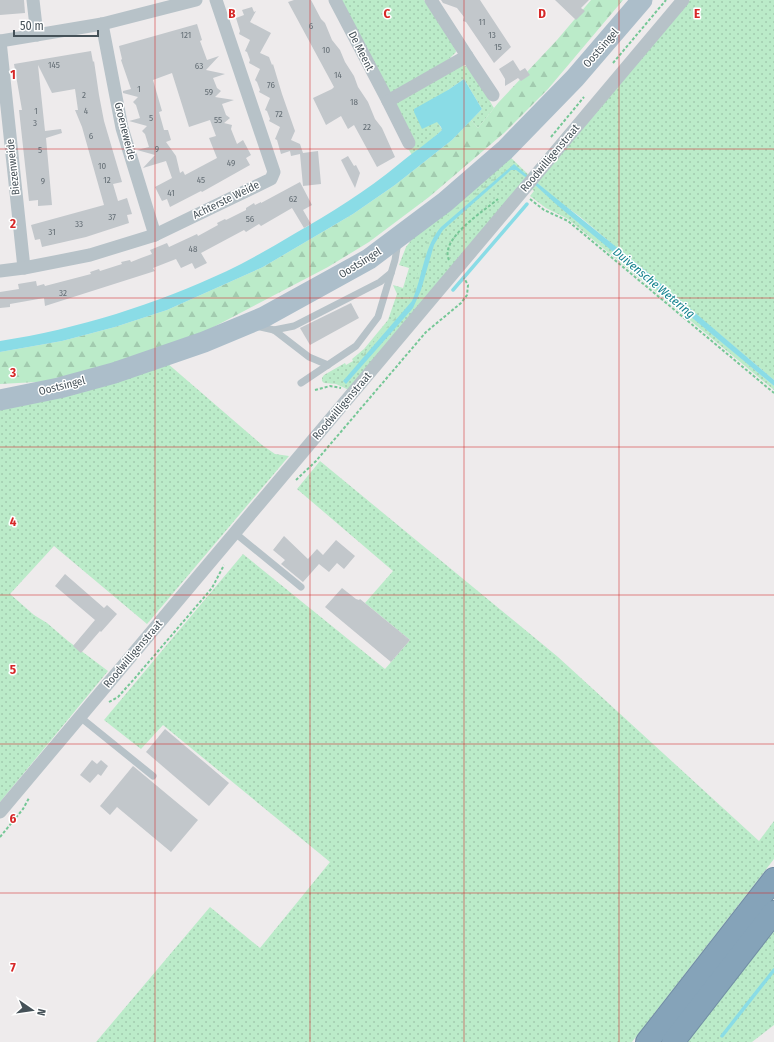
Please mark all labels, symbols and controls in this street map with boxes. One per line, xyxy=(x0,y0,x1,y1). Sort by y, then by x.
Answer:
text: B xyxy=(228,6,236,21)
text: C xyxy=(384,6,391,21)
text: D xyxy=(538,6,546,21)
text: E xyxy=(694,6,700,21)
scale bar xyxy=(14,12,98,38)
house number: 11 xyxy=(479,17,485,27)
text: 50 m xyxy=(20,19,44,33)
house number: 6 xyxy=(309,21,314,31)
street label: Oostsingel xyxy=(580,26,622,70)
street label: De Meent xyxy=(346,29,377,73)
house number: 121 xyxy=(181,30,191,40)
house number: 13 xyxy=(488,30,496,40)
house number: 15 xyxy=(494,42,502,52)
house number: 10 xyxy=(322,45,330,55)
house number: 145 xyxy=(48,60,60,70)
house number: 63 xyxy=(195,61,203,71)
text: 1 xyxy=(10,67,16,82)
house number: 14 xyxy=(334,70,343,80)
house number: 76 xyxy=(267,80,275,90)
house number: 1 xyxy=(137,84,141,94)
house number: 59 xyxy=(205,87,213,97)
house number: 2 xyxy=(82,90,86,100)
house number: 18 xyxy=(350,97,359,107)
street label: Groeneweide xyxy=(112,101,138,161)
house number: 1 xyxy=(34,106,38,116)
house number: 4 xyxy=(84,106,89,116)
house number: 72 xyxy=(275,109,283,119)
house number: 5 xyxy=(149,113,153,123)
house number: 55 xyxy=(214,115,222,125)
house number: 3 xyxy=(33,118,37,128)
street label: Roodwilligenstraat xyxy=(518,121,582,194)
house number: 22 xyxy=(363,122,371,132)
house number: 6 xyxy=(89,131,94,141)
street label: Biezenweide xyxy=(4,138,22,196)
house number: 9 xyxy=(155,144,159,154)
house number: 5 xyxy=(38,145,42,155)
house number: 49 xyxy=(227,158,235,168)
house number: 10 xyxy=(98,161,106,171)
house number: 12 xyxy=(103,175,111,185)
house number: 45 xyxy=(197,175,205,185)
house number: 9 xyxy=(41,176,45,186)
street label: Achterste Weide xyxy=(190,178,262,222)
house number: 41 xyxy=(167,188,175,198)
house number: 62 xyxy=(289,194,297,204)
house number: 37 xyxy=(108,212,116,222)
house number: 56 xyxy=(246,214,255,224)
text: 2 xyxy=(9,216,16,231)
house number: 33 xyxy=(75,219,83,229)
house number: 31 xyxy=(48,227,56,237)
house number: 48 xyxy=(189,244,198,254)
street label: Oostsingel xyxy=(336,245,384,281)
water label: Duivensche Wetering xyxy=(610,245,698,321)
house number: 32 xyxy=(59,288,67,298)
text: 3 xyxy=(9,365,16,380)
street label: Roodwilligenstraat xyxy=(310,369,374,442)
street label: Oostsingel xyxy=(37,374,87,398)
text: 4 xyxy=(10,514,17,529)
street label: Roodwilligenstraat xyxy=(101,617,165,690)
text: 5 xyxy=(10,662,16,677)
text: 6 xyxy=(10,811,17,826)
text: 7 xyxy=(10,960,16,975)
north arrow xyxy=(12,990,52,1030)
text: N xyxy=(34,1007,48,1017)

